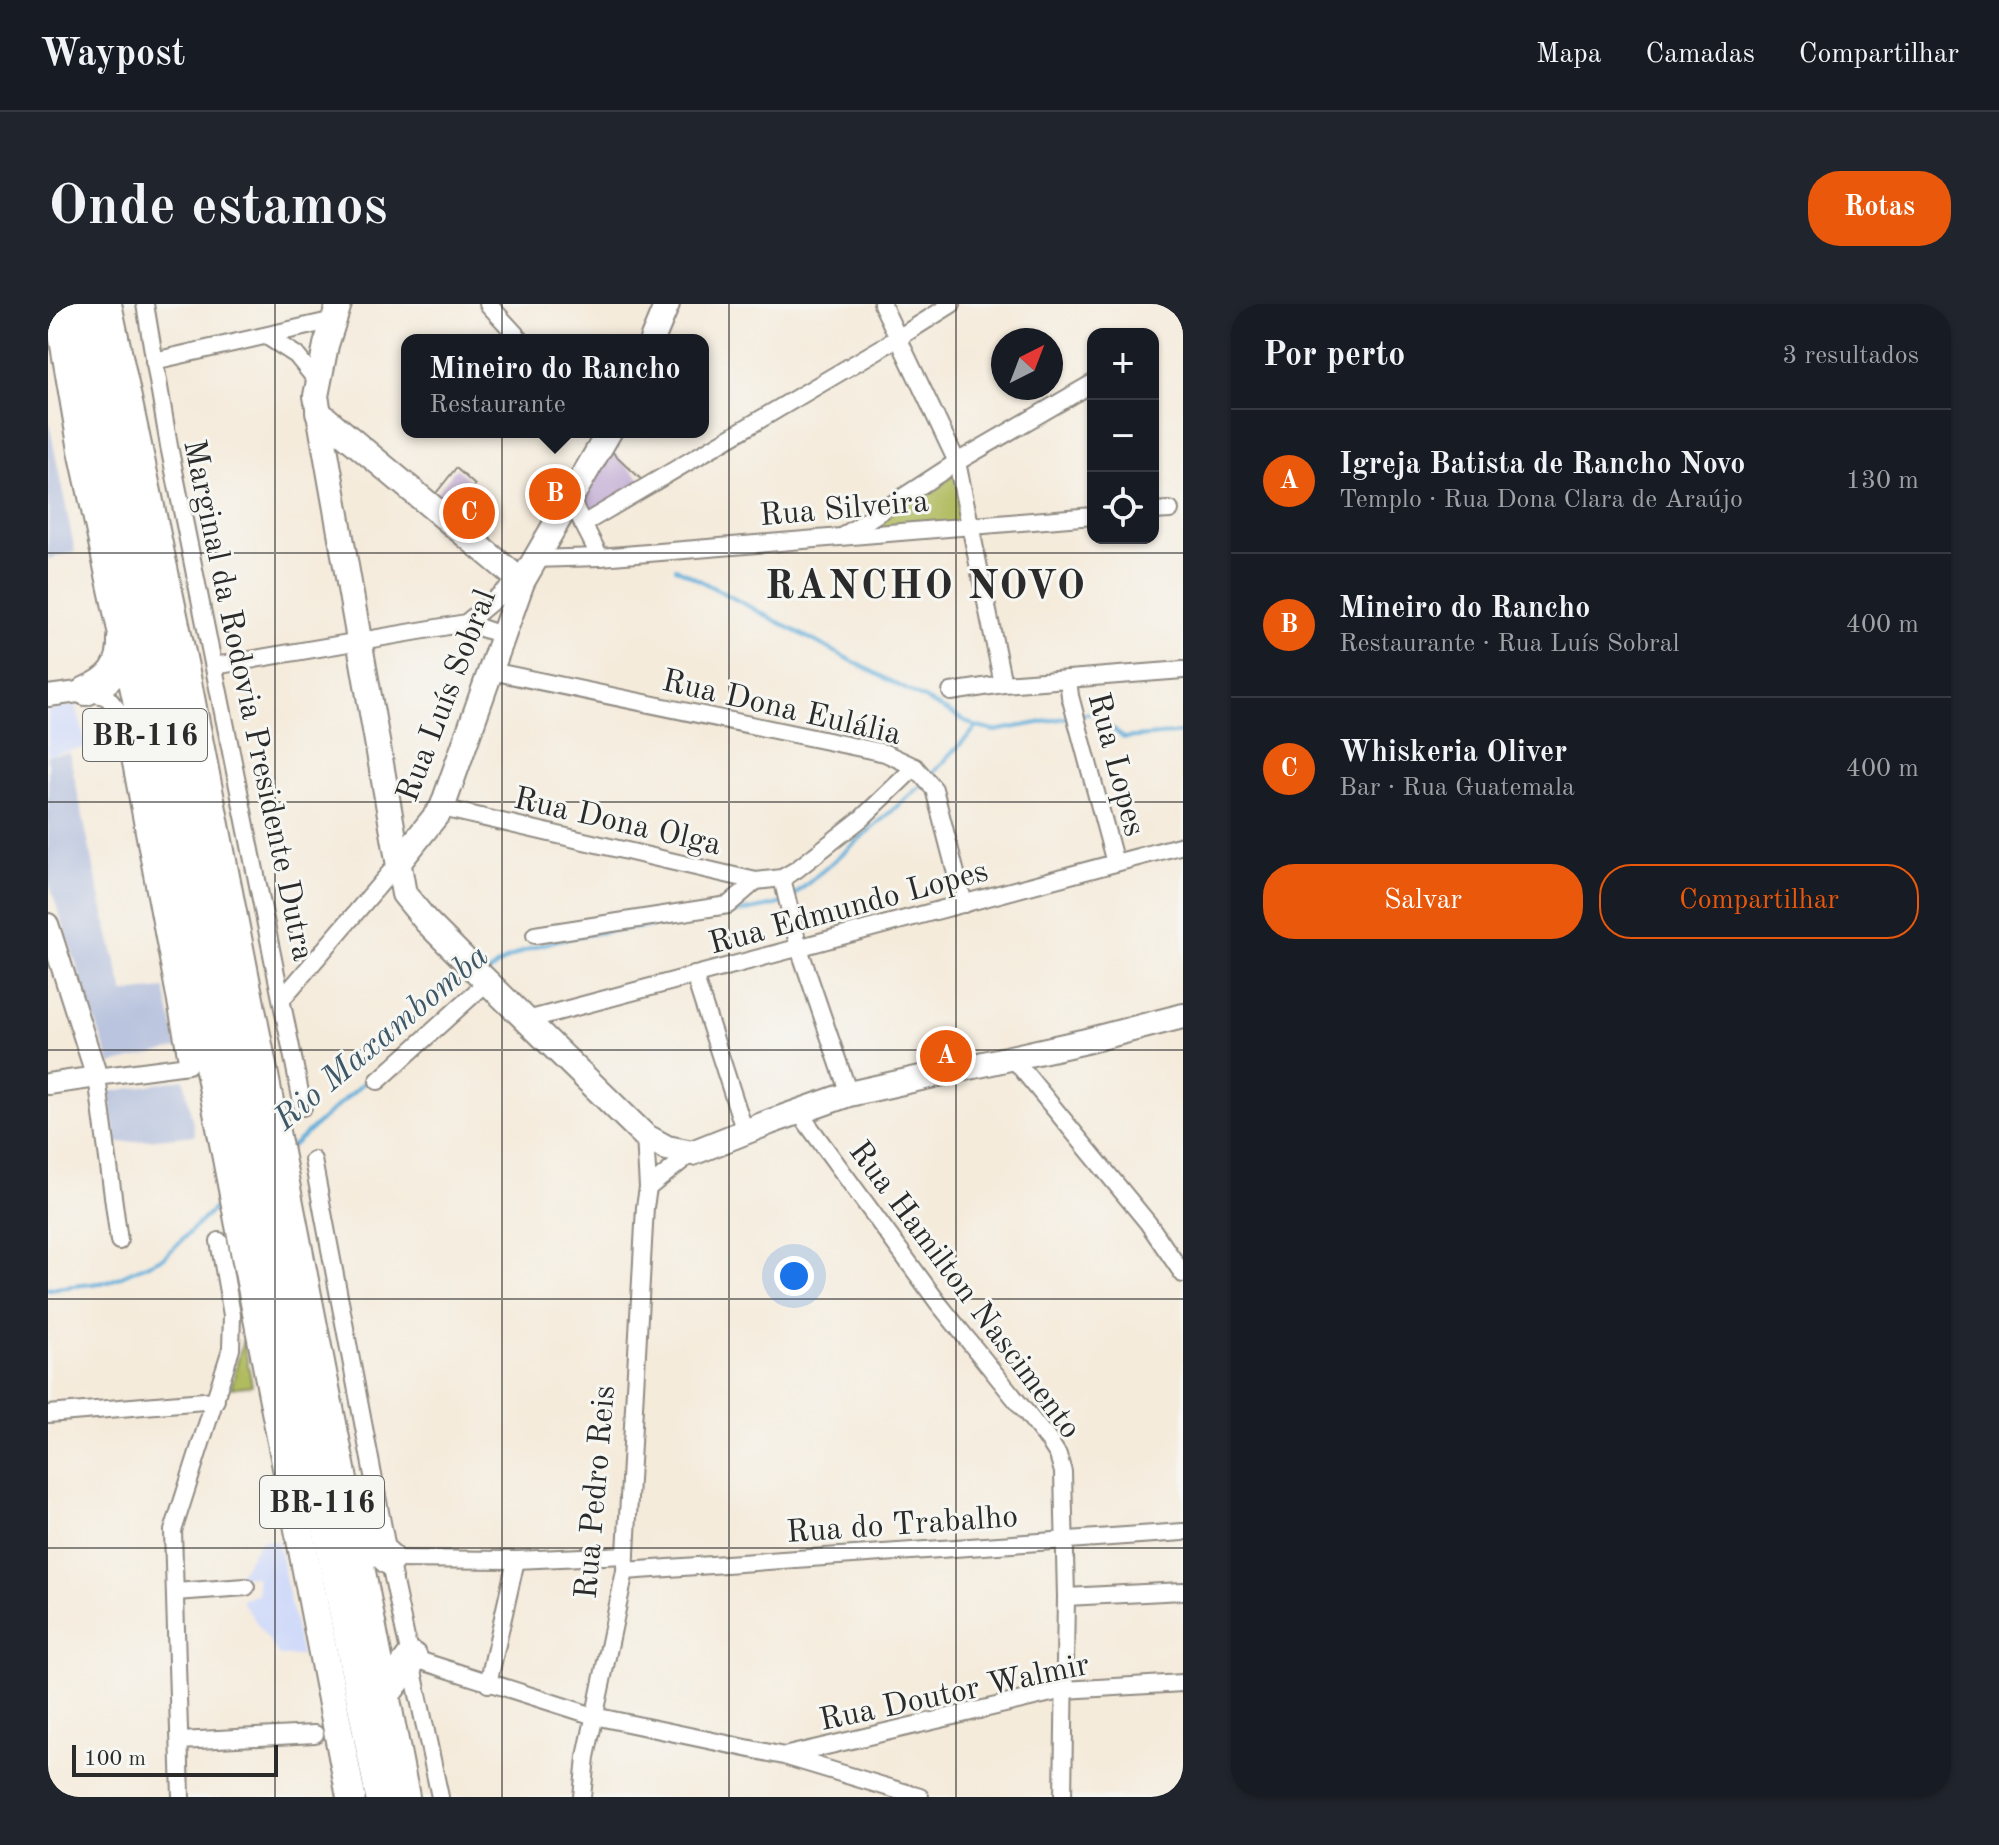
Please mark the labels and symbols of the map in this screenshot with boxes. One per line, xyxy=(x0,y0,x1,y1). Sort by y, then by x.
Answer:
north arrow xyxy=(991,328,1063,400)
street label: Marginal da Rodovia Presidente Dutra xyxy=(176,437,318,964)
pin: B xyxy=(529,464,581,524)
pin: C xyxy=(443,483,495,543)
street label: Rua Silveira xyxy=(758,487,930,533)
district label: RANCHO NOVO xyxy=(765,568,1087,608)
street label: Rua Luís Sobral xyxy=(393,586,503,807)
street label: Rua Dona Eulália xyxy=(659,666,904,752)
street label: Rua Lopes xyxy=(1081,690,1150,840)
road number: BR-116 xyxy=(83,709,207,761)
street label: Rua Dona Olga xyxy=(511,784,724,862)
street label: Rua Edmundo Lopes xyxy=(706,856,992,962)
water label: Rio Maxambomba xyxy=(267,939,496,1138)
pin: A xyxy=(920,1026,972,1086)
street label: Rua Hamilton Nascimento xyxy=(842,1136,1086,1445)
your location xyxy=(774,1256,814,1296)
street label: Rua Pedro Reis xyxy=(572,1384,622,1600)
road number: BR-116 xyxy=(260,1476,384,1528)
street label: Rua do Trabalho xyxy=(785,1502,1019,1550)
street label: Rua Doutor Walmir xyxy=(817,1650,1092,1738)
scale bar xyxy=(72,1741,278,1777)

